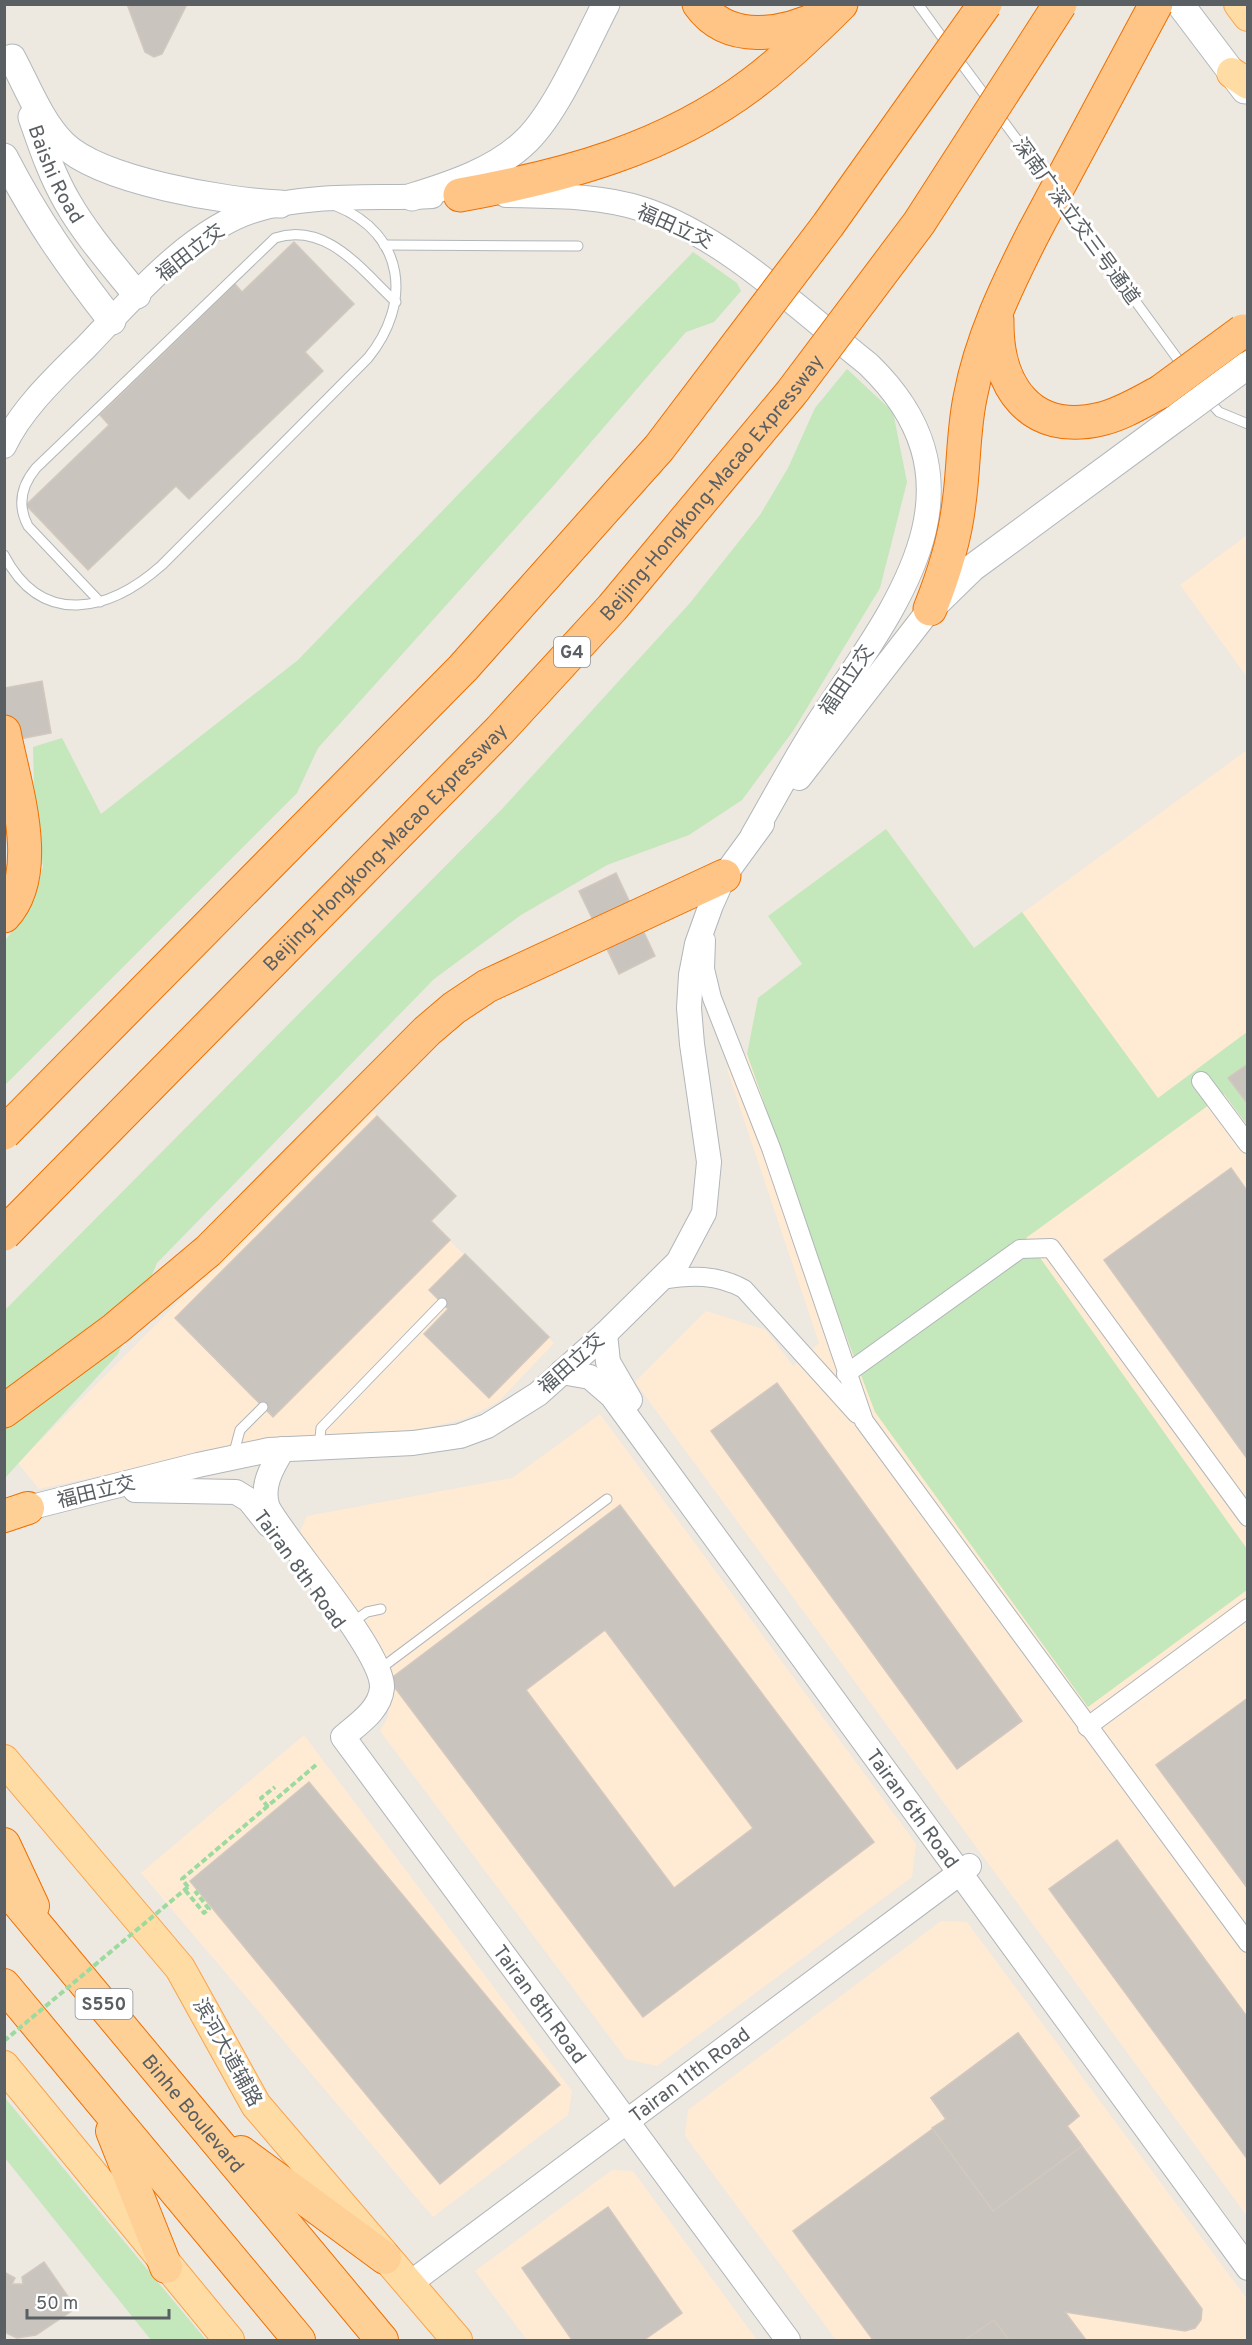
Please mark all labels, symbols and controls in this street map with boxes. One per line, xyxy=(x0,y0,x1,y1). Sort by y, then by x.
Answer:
street label: Baishi Road xyxy=(21,122,89,229)
street label: 深南广深立交三号通道 xyxy=(1006,134,1145,311)
street label: 福田立交 xyxy=(632,200,716,256)
street label: 福田立交 xyxy=(152,219,231,288)
street label: Beijing-Hongkong-Macao Expressway xyxy=(595,350,831,628)
road number: G4 xyxy=(554,637,590,667)
street label: 福田立交 xyxy=(815,641,881,722)
street label: Beijing-Hongkong-Macao Expressway xyxy=(258,719,514,978)
street label: 福田立交 xyxy=(534,1328,611,1401)
street label: 福田立交 xyxy=(55,1471,138,1515)
street label: Tairan 8th Road xyxy=(246,1505,350,1635)
street label: Tairan 6th Road xyxy=(859,1745,963,1874)
street label: Tairan 8th Road xyxy=(486,1940,591,2070)
road number: S550 xyxy=(76,1989,132,2019)
street label: 滨河大道辅路 xyxy=(186,1994,267,2112)
street label: Tairan 11th Road xyxy=(625,2023,756,2130)
street label: Binhe Boulevard xyxy=(135,2050,249,2180)
scale bar xyxy=(27,2282,170,2320)
text: 50 m xyxy=(36,2293,78,2316)

